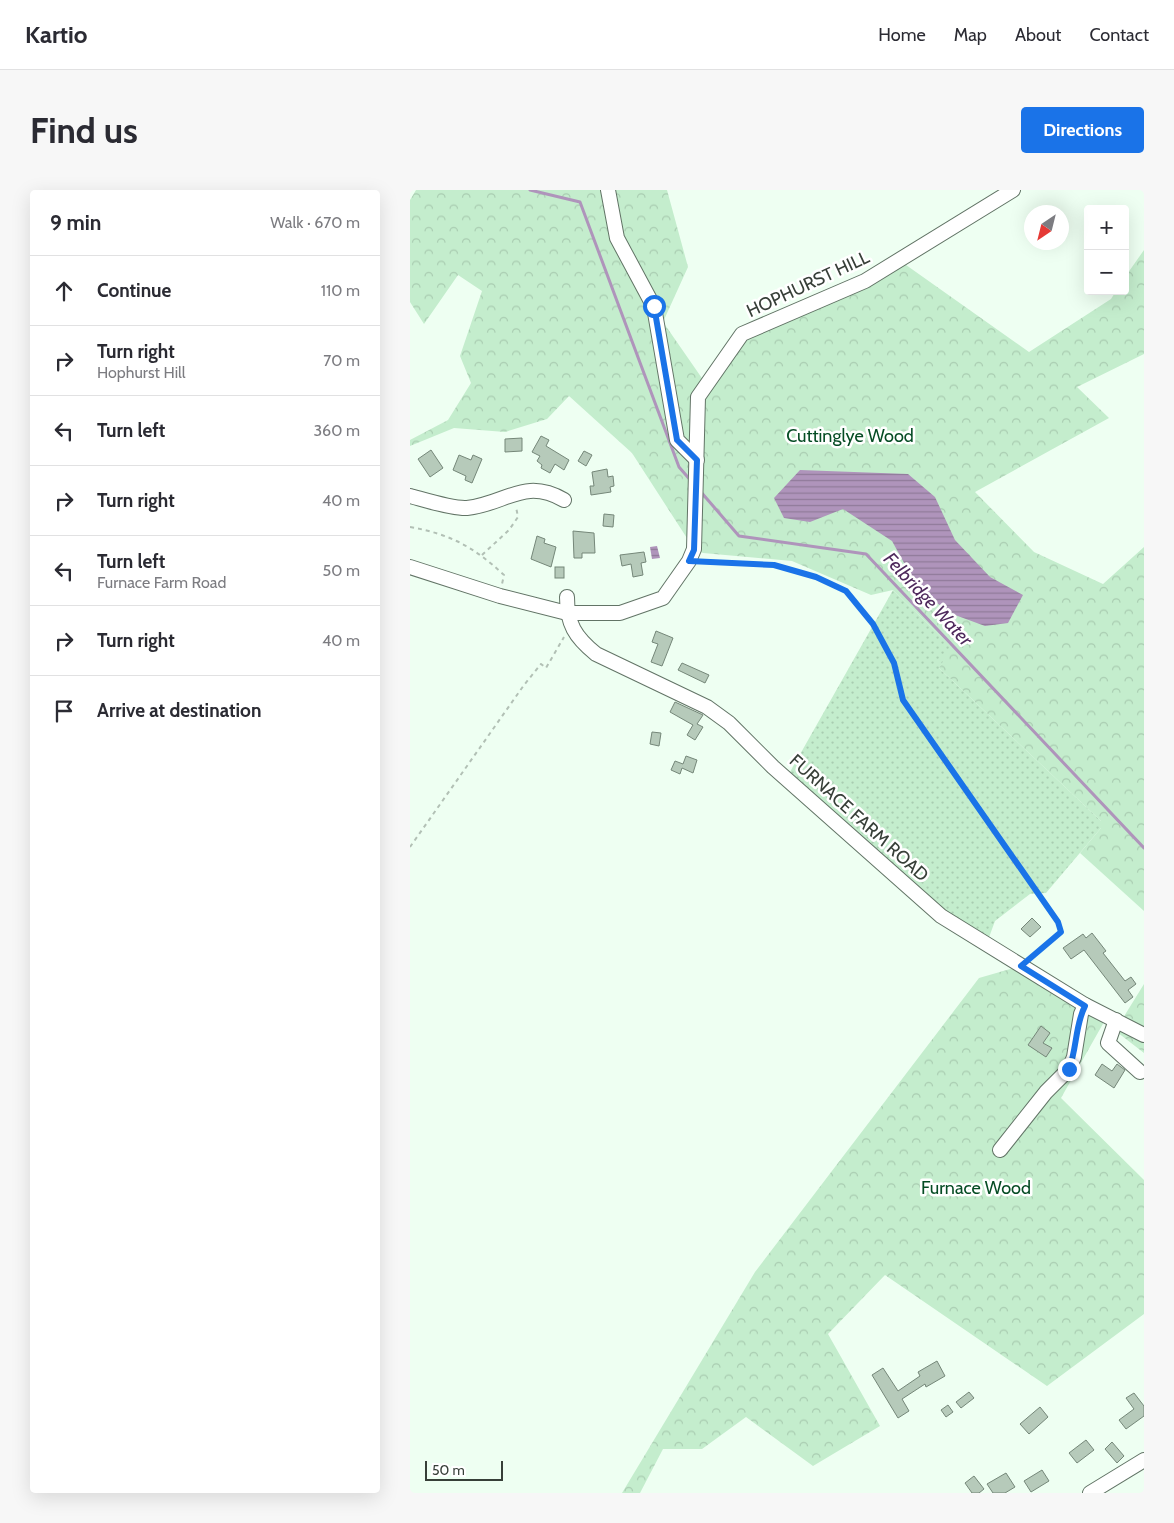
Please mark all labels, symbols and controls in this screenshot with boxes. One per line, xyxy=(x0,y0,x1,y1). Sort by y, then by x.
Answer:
text: Kartio xyxy=(25,20,88,49)
text: Home xyxy=(878,24,926,46)
text: Map xyxy=(954,24,987,46)
text: About xyxy=(1015,24,1061,46)
text: Contact xyxy=(1089,24,1149,46)
button: Directions xyxy=(1021,107,1144,153)
text: Find us xyxy=(30,109,138,152)
north arrow xyxy=(1024,205,1069,250)
map controls xyxy=(1084,205,1129,295)
button: + xyxy=(1084,205,1129,250)
text: 9 min xyxy=(50,210,101,235)
text: Walk · 670 m xyxy=(270,213,360,232)
street label: HOPHURST HILL xyxy=(743,246,873,322)
button: − xyxy=(1084,250,1129,295)
icon: ahead xyxy=(50,277,78,305)
text: Continue xyxy=(97,279,171,302)
text: 110 m xyxy=(321,281,360,300)
route start xyxy=(643,295,666,318)
text: Turn right xyxy=(97,340,175,363)
icon: right xyxy=(50,347,78,375)
text: 70 m xyxy=(323,351,360,370)
text: Hophurst Hill xyxy=(97,363,186,382)
icon: left xyxy=(50,417,78,445)
text: Turn left xyxy=(97,419,165,442)
text: 360 m xyxy=(313,421,360,440)
park label: Cuttinglye Wood xyxy=(786,425,914,447)
icon: right xyxy=(50,487,78,515)
text: Turn right xyxy=(97,489,175,512)
text: 40 m xyxy=(322,491,360,510)
water label: Felbridge Water xyxy=(879,547,978,651)
text: Turn left xyxy=(97,550,165,573)
icon: left xyxy=(50,557,78,585)
text: 50 m xyxy=(323,561,360,580)
text: Furnace Farm Road xyxy=(97,573,226,592)
icon: right xyxy=(50,627,78,655)
text: Turn right xyxy=(97,629,175,652)
text: 40 m xyxy=(322,631,360,650)
icon: arrive xyxy=(50,697,78,725)
text: Arrive at destination xyxy=(97,699,261,722)
street label: FURNACE FARM ROAD xyxy=(785,750,933,886)
route end xyxy=(1058,1058,1081,1081)
park label: Furnace Wood xyxy=(921,1177,1031,1199)
scale bar xyxy=(425,1458,502,1481)
text: 50 m xyxy=(432,1461,465,1479)

